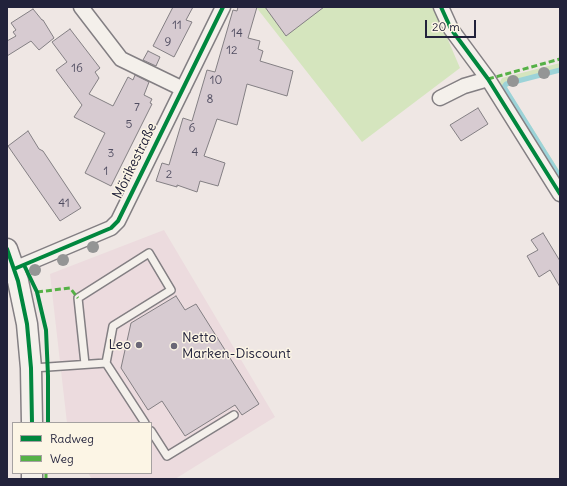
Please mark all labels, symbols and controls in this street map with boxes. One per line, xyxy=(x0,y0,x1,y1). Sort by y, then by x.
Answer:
scale bar xyxy=(427,12,478,38)
house number: 11 xyxy=(172,19,182,33)
text: 20 m xyxy=(432,19,460,34)
house number: 14 xyxy=(231,27,243,41)
house number: 9 xyxy=(165,36,171,50)
house number: 12 xyxy=(226,44,238,58)
house number: 16 xyxy=(71,62,83,76)
house number: 10 xyxy=(210,74,222,88)
house number: 8 xyxy=(207,93,213,107)
house number: 7 xyxy=(134,101,140,115)
house number: 5 xyxy=(126,118,132,132)
street label: Mörikestraße xyxy=(109,120,161,202)
house number: 6 xyxy=(189,122,195,136)
house number: 4 xyxy=(192,146,198,160)
house number: 3 xyxy=(108,147,114,161)
house number: 1 xyxy=(104,165,108,179)
house number: 2 xyxy=(166,168,172,182)
house number: 41 xyxy=(58,197,70,211)
place label: Netto Marken-Discount xyxy=(182,330,291,362)
place label: Leo xyxy=(108,337,131,353)
marker: Leo xyxy=(134,340,144,350)
marker: Netto Marken-Discount xyxy=(169,341,179,351)
legend xyxy=(12,422,152,474)
text: Radweg xyxy=(50,431,94,446)
text: Weg xyxy=(50,451,74,466)

